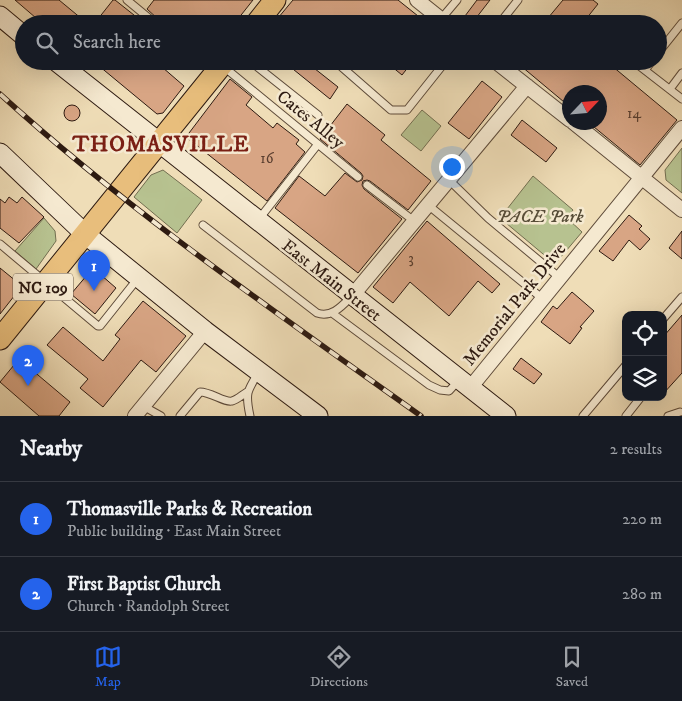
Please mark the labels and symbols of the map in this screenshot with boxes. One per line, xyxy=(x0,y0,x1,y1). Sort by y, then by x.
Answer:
north arrow xyxy=(562,85,607,130)
street label: Cates Alley xyxy=(272,86,349,154)
house number: 14 xyxy=(627,104,641,123)
district label: THOMASVILLE xyxy=(71,131,250,158)
house number: 16 xyxy=(260,149,275,168)
your location xyxy=(439,154,465,180)
park label: PACE Park xyxy=(497,206,584,228)
street label: East Main Street xyxy=(277,235,386,327)
street label: Memorial Park Drive xyxy=(459,239,571,370)
house number: 3 xyxy=(408,249,414,268)
pin: 1 xyxy=(78,250,110,291)
road number: NC 109 xyxy=(13,274,73,300)
pin: 2 xyxy=(12,345,44,386)

